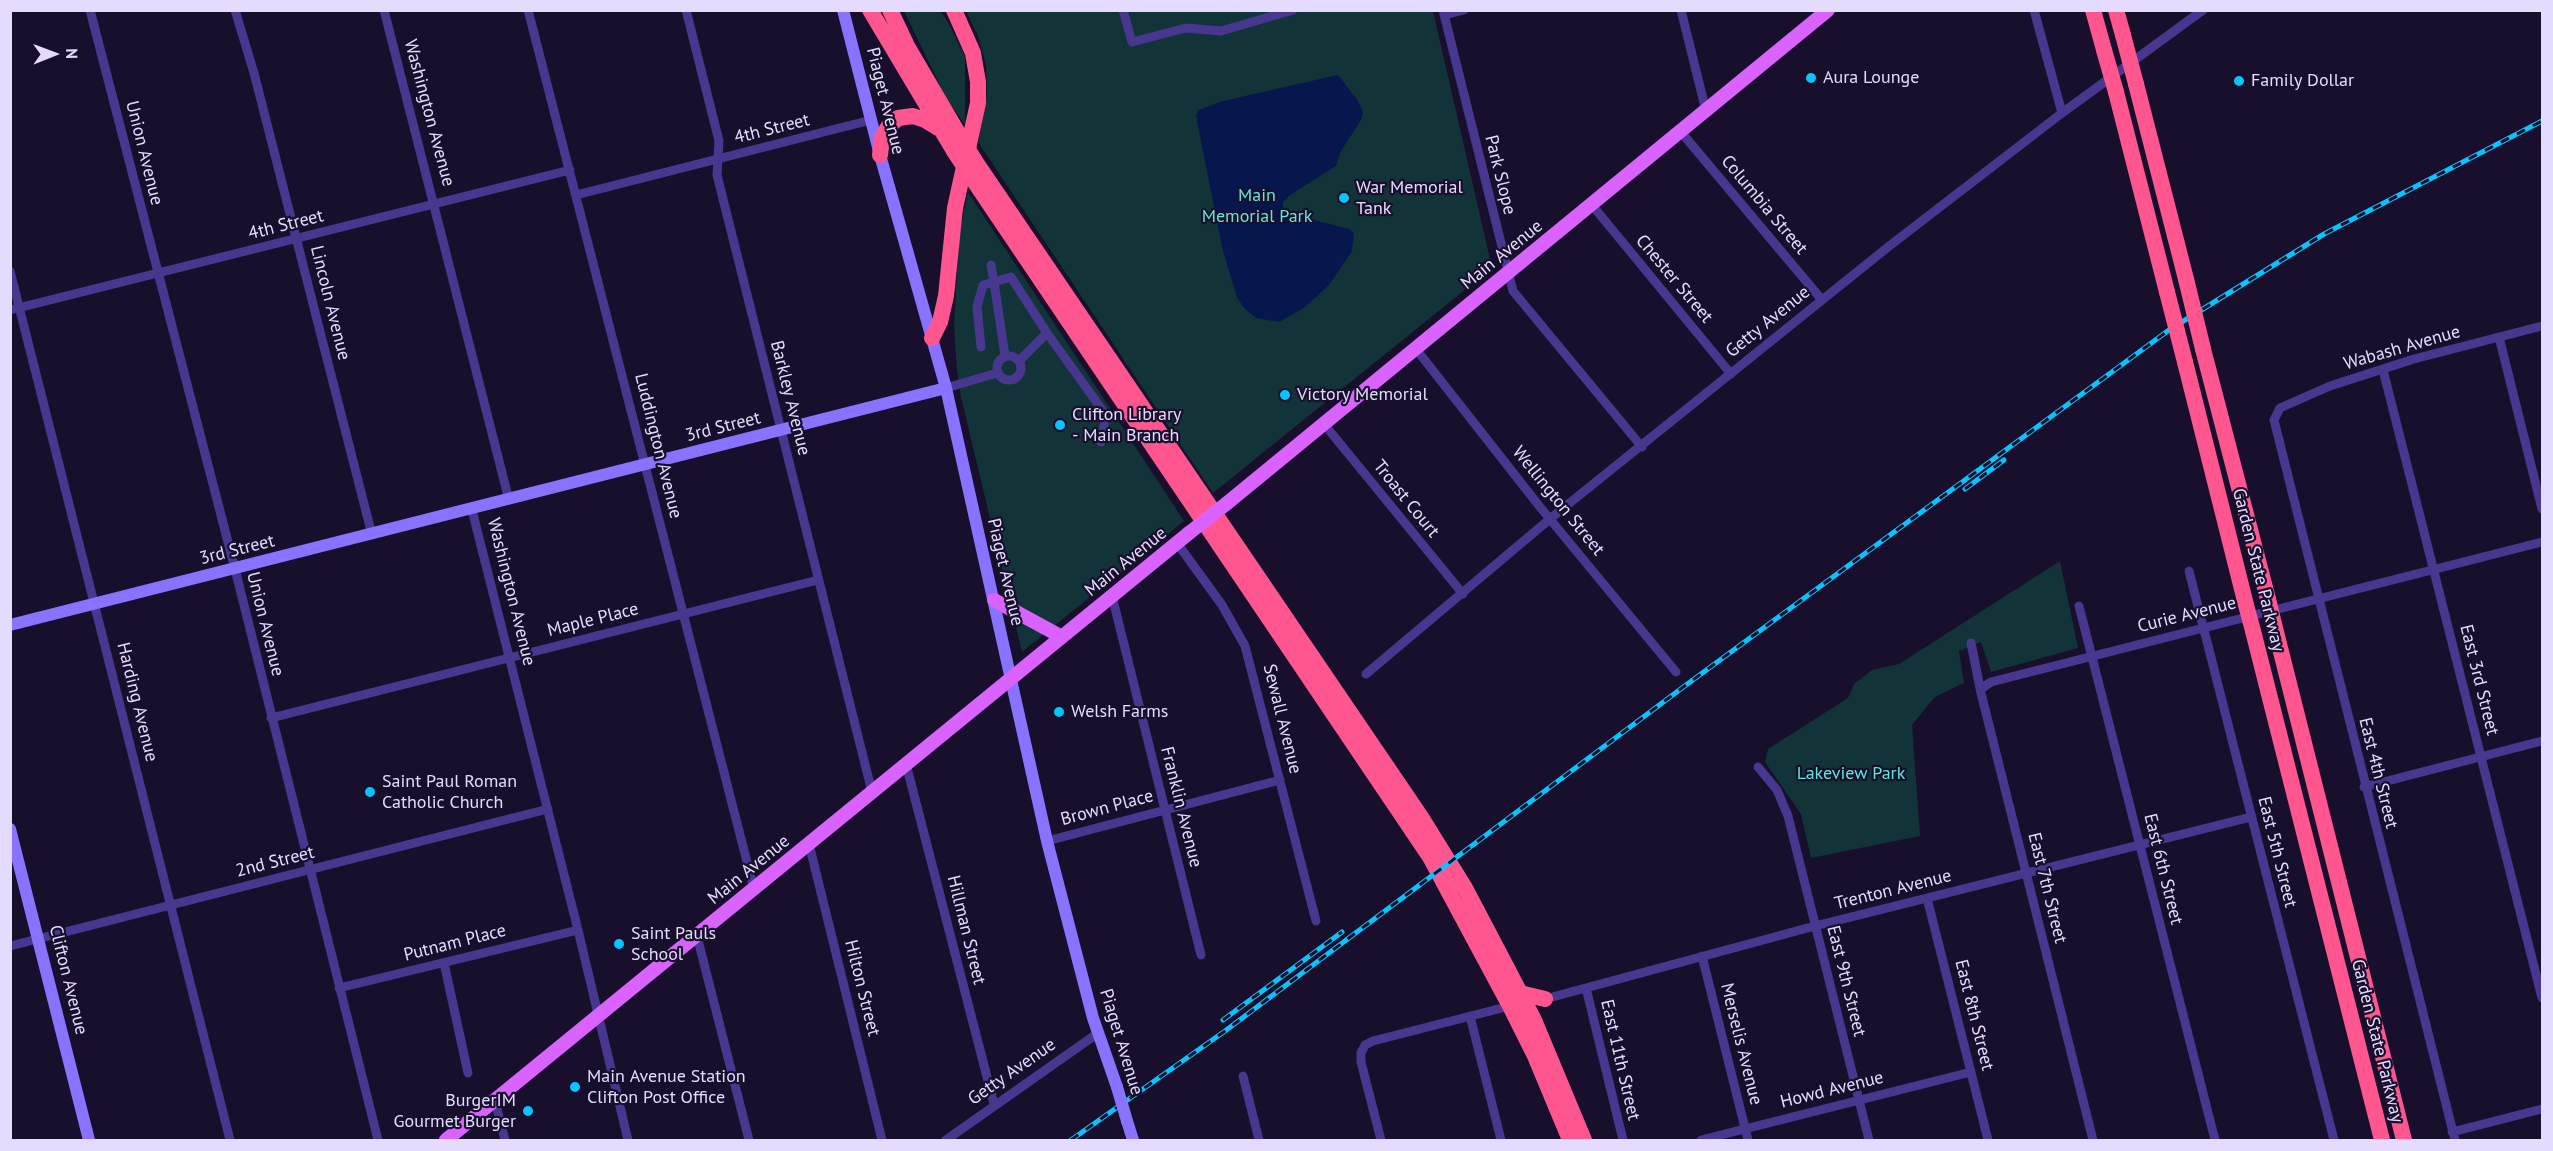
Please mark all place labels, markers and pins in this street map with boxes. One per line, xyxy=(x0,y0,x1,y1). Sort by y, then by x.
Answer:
place label: Aura Lounge xyxy=(1823,67,1919,89)
place label: Family Dollar xyxy=(2251,70,2354,92)
marker: Aura Lounge xyxy=(1804,71,1818,85)
marker: Family Dollar xyxy=(2232,74,2246,88)
place label: War Memorial Tank xyxy=(1356,177,1463,219)
marker: War Memorial Tank xyxy=(1337,191,1351,205)
place label: Victory Memorial xyxy=(1297,384,1428,406)
marker: Victory Memorial xyxy=(1278,388,1292,402)
place label: Clifton Library - Main Branch xyxy=(1072,404,1181,446)
marker: Clifton Library - Main Branch xyxy=(1053,418,1067,432)
place label: Welsh Farms xyxy=(1071,701,1168,723)
marker: Welsh Farms xyxy=(1052,705,1066,719)
place label: Saint Paul Roman Catholic Church xyxy=(382,771,517,814)
marker: Saint Paul Roman Catholic Church xyxy=(363,785,377,799)
place label: Saint Pauls School xyxy=(631,923,716,966)
marker: Saint Pauls School xyxy=(612,937,626,951)
place label: Main Avenue Station Clifton Post Office xyxy=(587,1066,746,1108)
marker: Main Avenue Station Clifton Post Office xyxy=(568,1080,582,1094)
place label: BurgerIM Gourmet Burger xyxy=(394,1090,516,1132)
marker: BurgerIM Gourmet Burger xyxy=(521,1104,535,1118)

